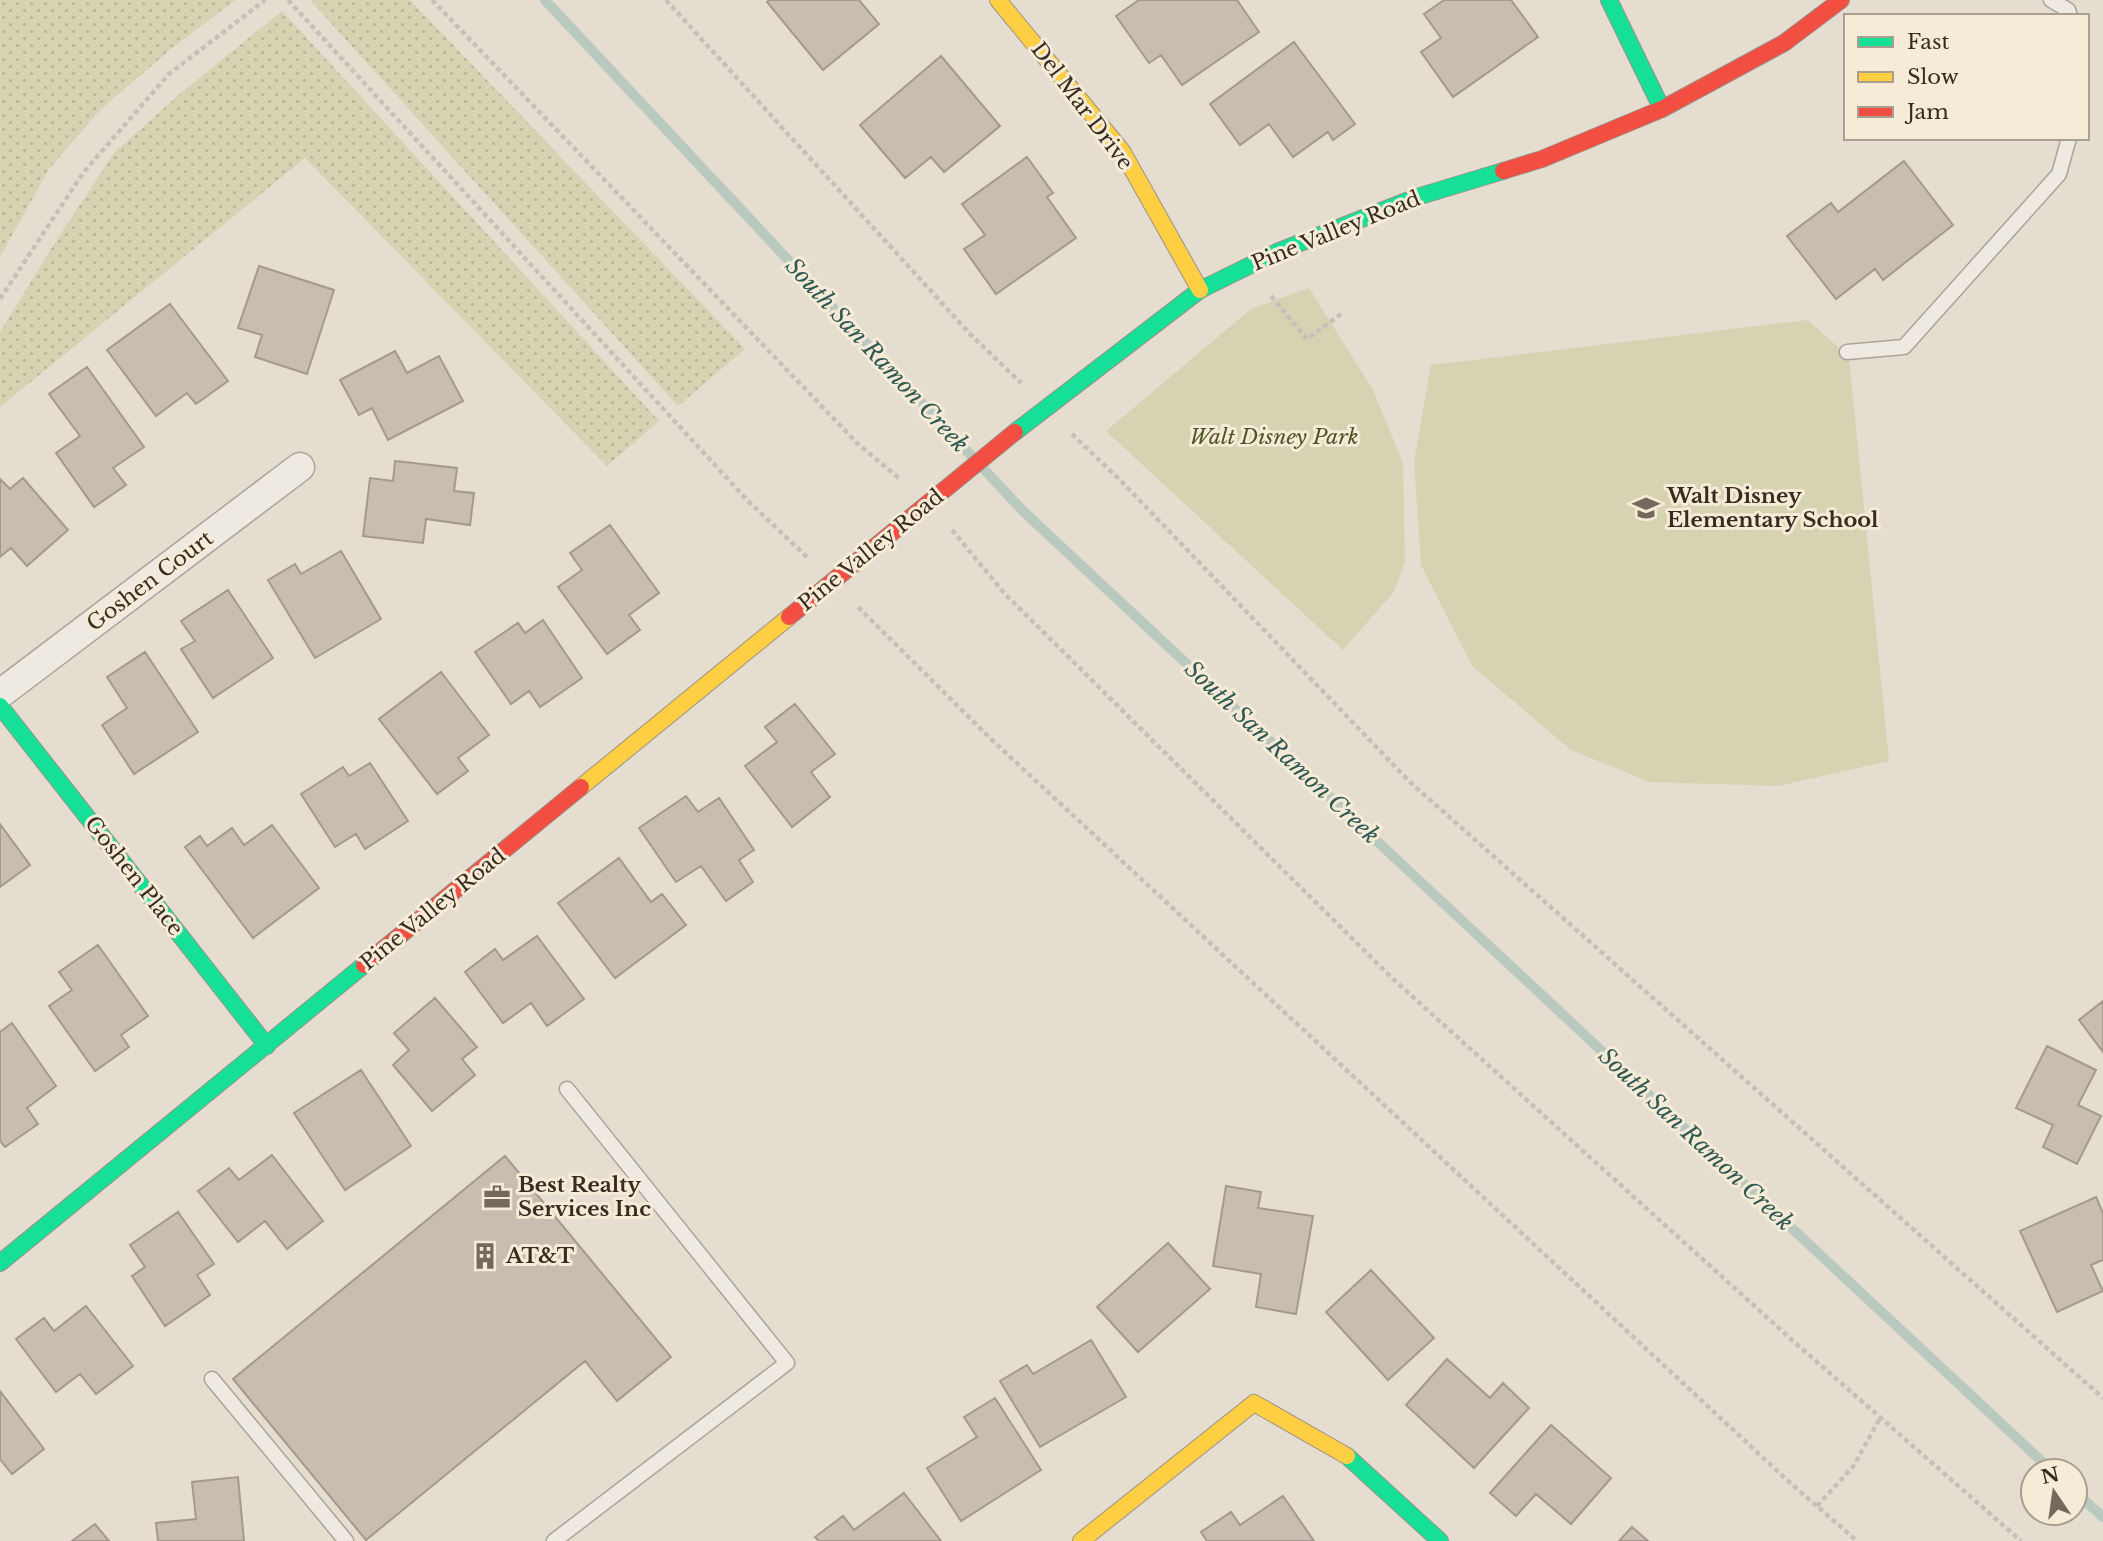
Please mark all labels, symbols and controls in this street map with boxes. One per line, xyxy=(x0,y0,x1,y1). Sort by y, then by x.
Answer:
legend xyxy=(1844,14,2089,140)
text: Fast xyxy=(1907,29,1949,55)
street label: Del Mar Drive xyxy=(1025,37,1139,175)
text: Slow xyxy=(1907,64,1959,90)
text: Jam xyxy=(1904,99,1949,125)
street label: Pine Valley Road xyxy=(1248,185,1424,277)
water label: South San Ramon Creek xyxy=(780,252,974,458)
park label: Walt Disney Park xyxy=(1189,424,1359,450)
street label: Pine Valley Road xyxy=(793,483,949,617)
place label: Walt Disney Elementary School xyxy=(1666,483,1879,533)
school or university icon: Walt Disney Elementary School xyxy=(1631,493,1661,523)
street label: Goshen Court xyxy=(82,525,218,637)
water label: South San Ramon Creek xyxy=(1179,655,1385,849)
street label: Goshen Place xyxy=(79,811,189,941)
street label: Pine Valley Road xyxy=(355,842,511,976)
water label: South San Ramon Creek xyxy=(1593,1042,1799,1236)
place label: Best Realty Services Inc xyxy=(518,1172,651,1222)
office icon: Best Realty Services Inc xyxy=(482,1182,512,1212)
building icon: AT&T xyxy=(470,1241,500,1271)
place label: AT&T xyxy=(505,1243,575,1269)
north arrow xyxy=(2019,1457,2089,1527)
text: N xyxy=(2039,1463,2062,1489)

